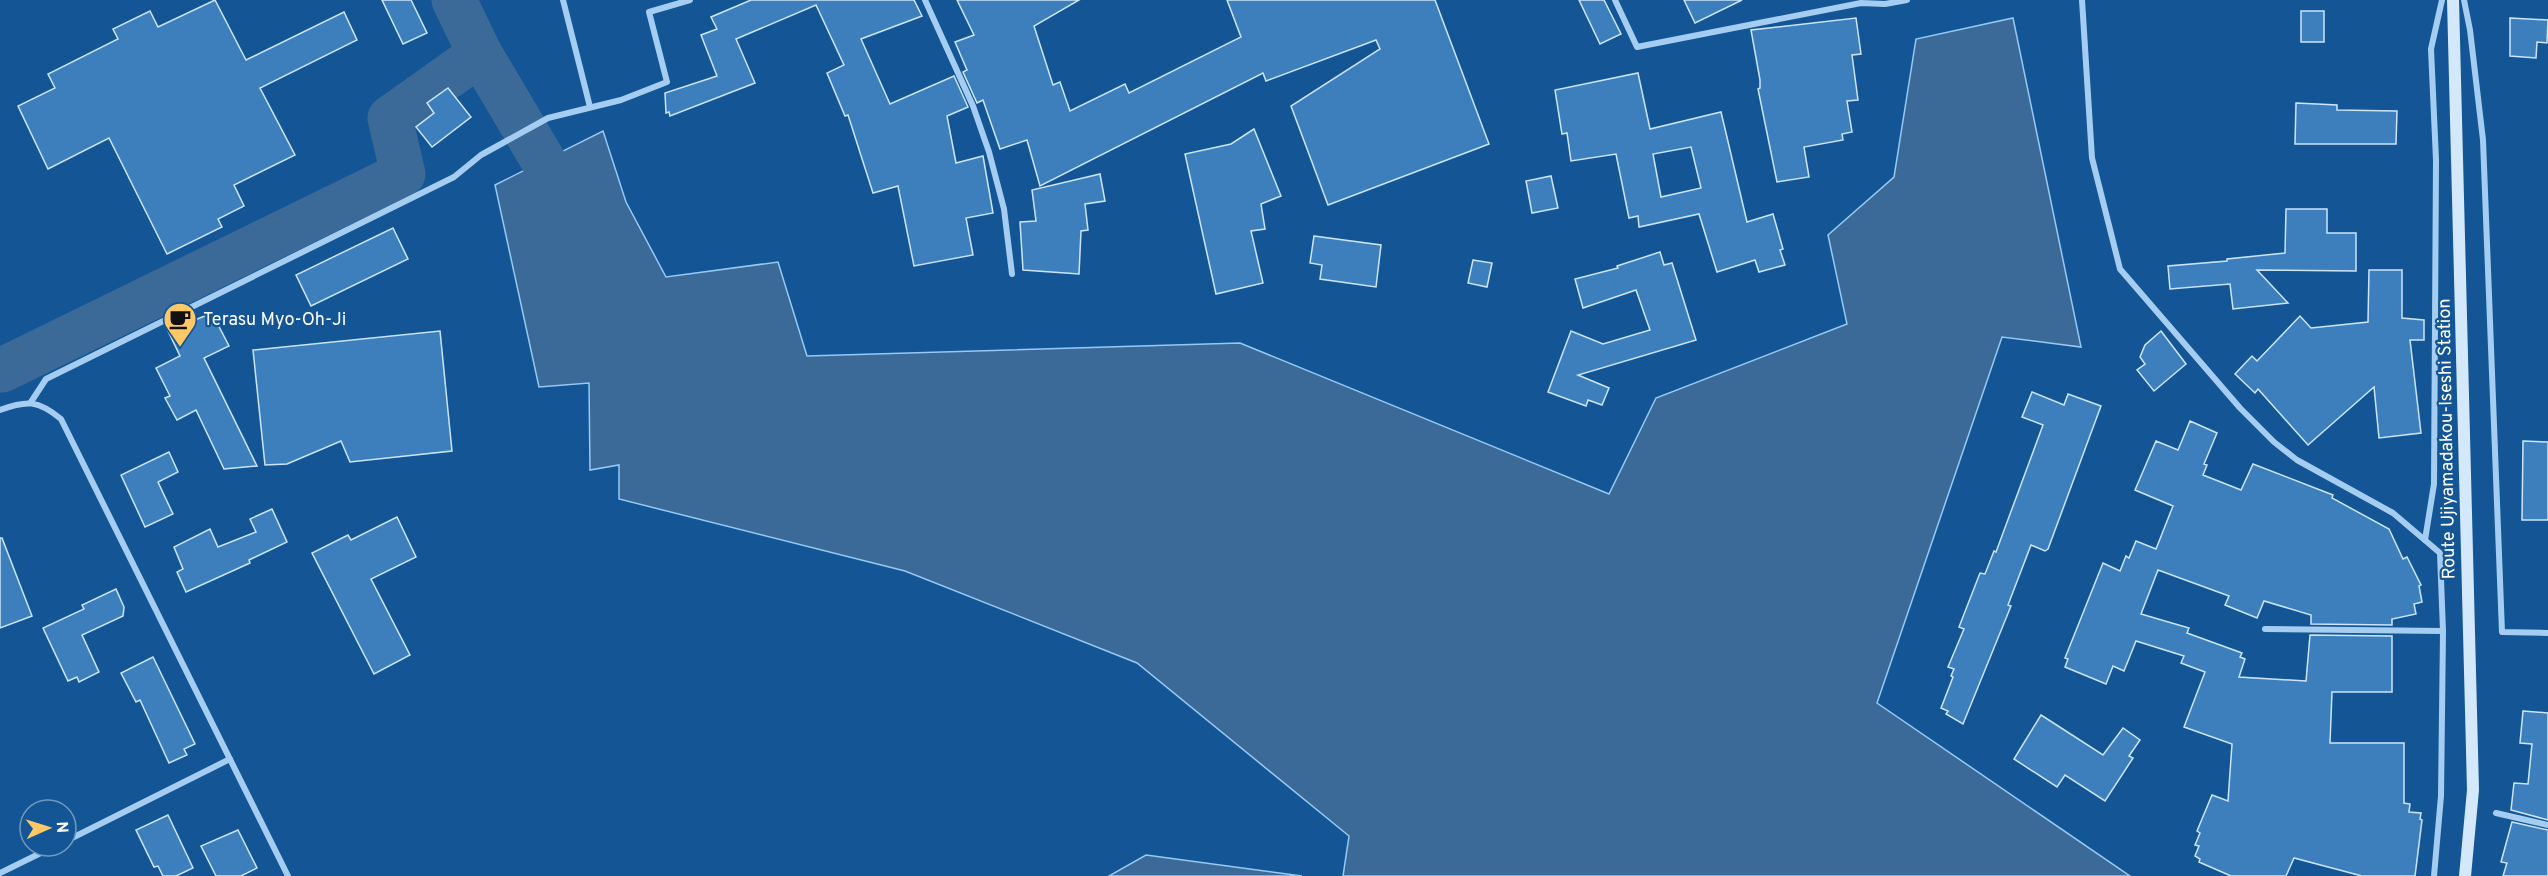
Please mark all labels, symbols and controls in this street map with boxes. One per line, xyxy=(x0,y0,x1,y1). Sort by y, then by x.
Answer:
street label: Route Ujiyamadakou-Iseshi Station xyxy=(2434,298,2461,580)
cafe icon: Terasu Myo-Oh-Ji xyxy=(162,301,198,348)
place label: Terasu Myo-Oh-Ji xyxy=(203,309,346,332)
north arrow xyxy=(18,798,78,858)
text: N xyxy=(51,821,71,834)

